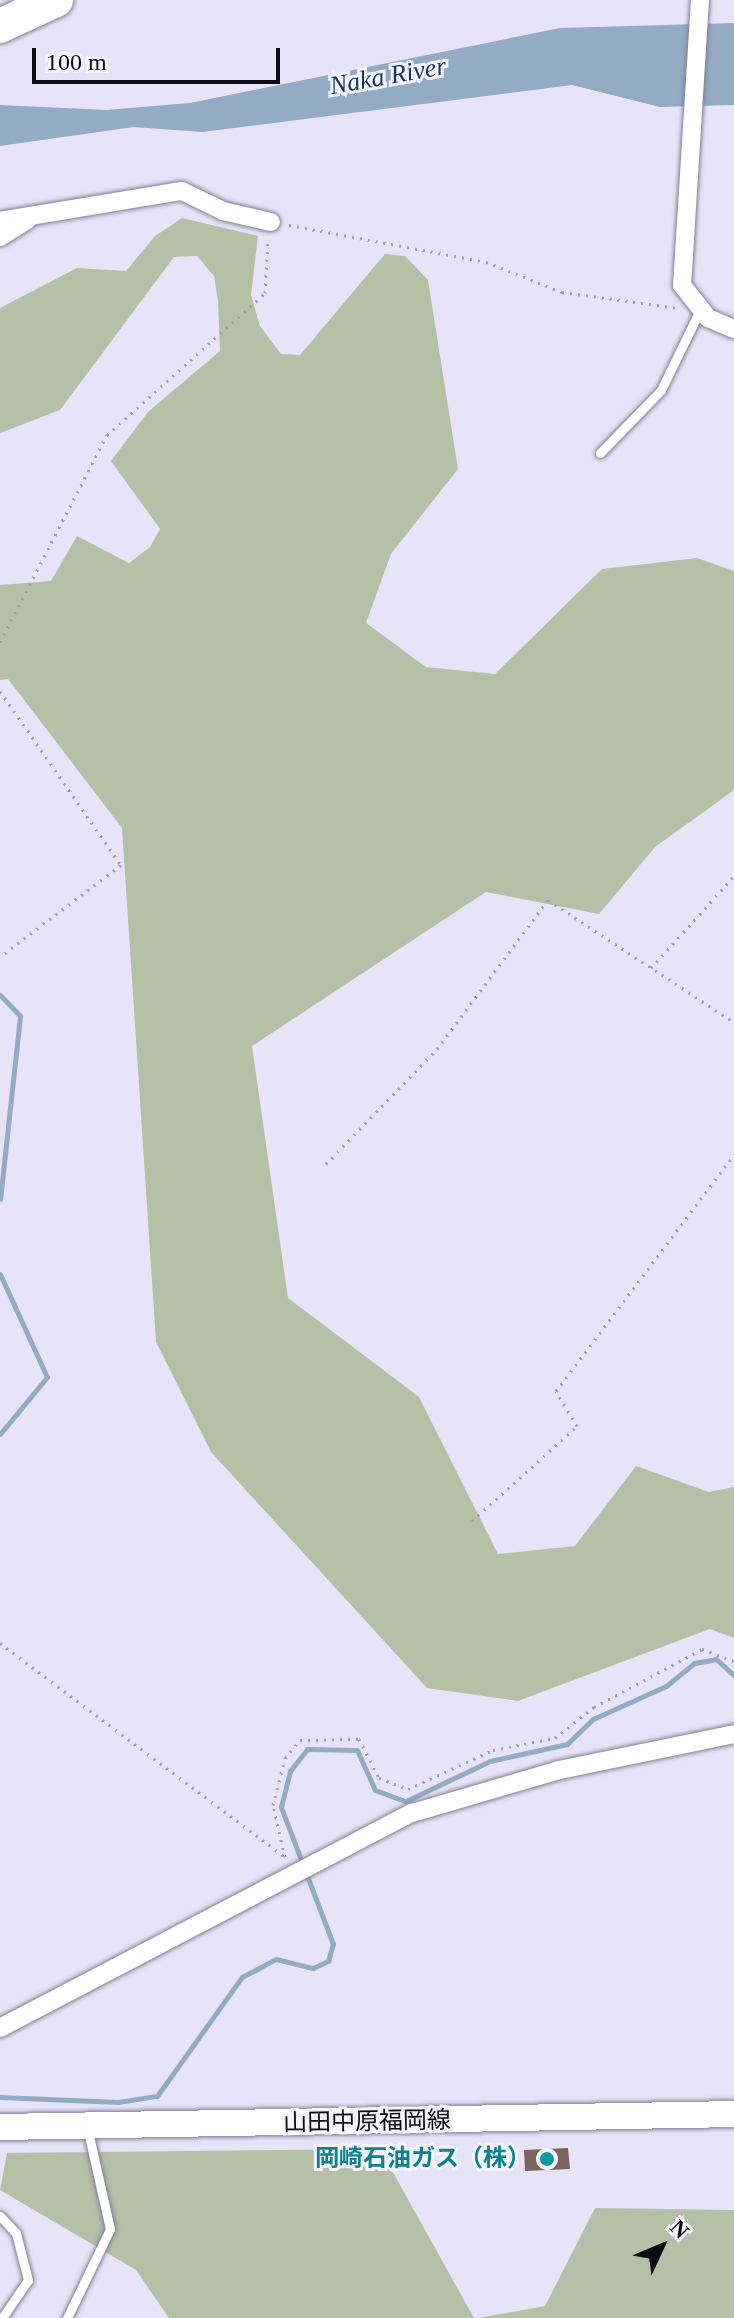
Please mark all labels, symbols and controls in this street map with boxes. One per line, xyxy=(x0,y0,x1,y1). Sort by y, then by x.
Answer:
scale bar xyxy=(36,32,284,82)
text: 100 m xyxy=(46,49,107,75)
water label: Naka River xyxy=(327,50,449,102)
street label: 山田中原福岡線 xyxy=(283,2106,451,2138)
place label: 岡崎石油ガス（株） xyxy=(315,2145,531,2173)
marker: 岡崎石油ガス（株） xyxy=(538,2150,556,2168)
north arrow xyxy=(622,2206,702,2286)
text: N xyxy=(665,2215,694,2243)

